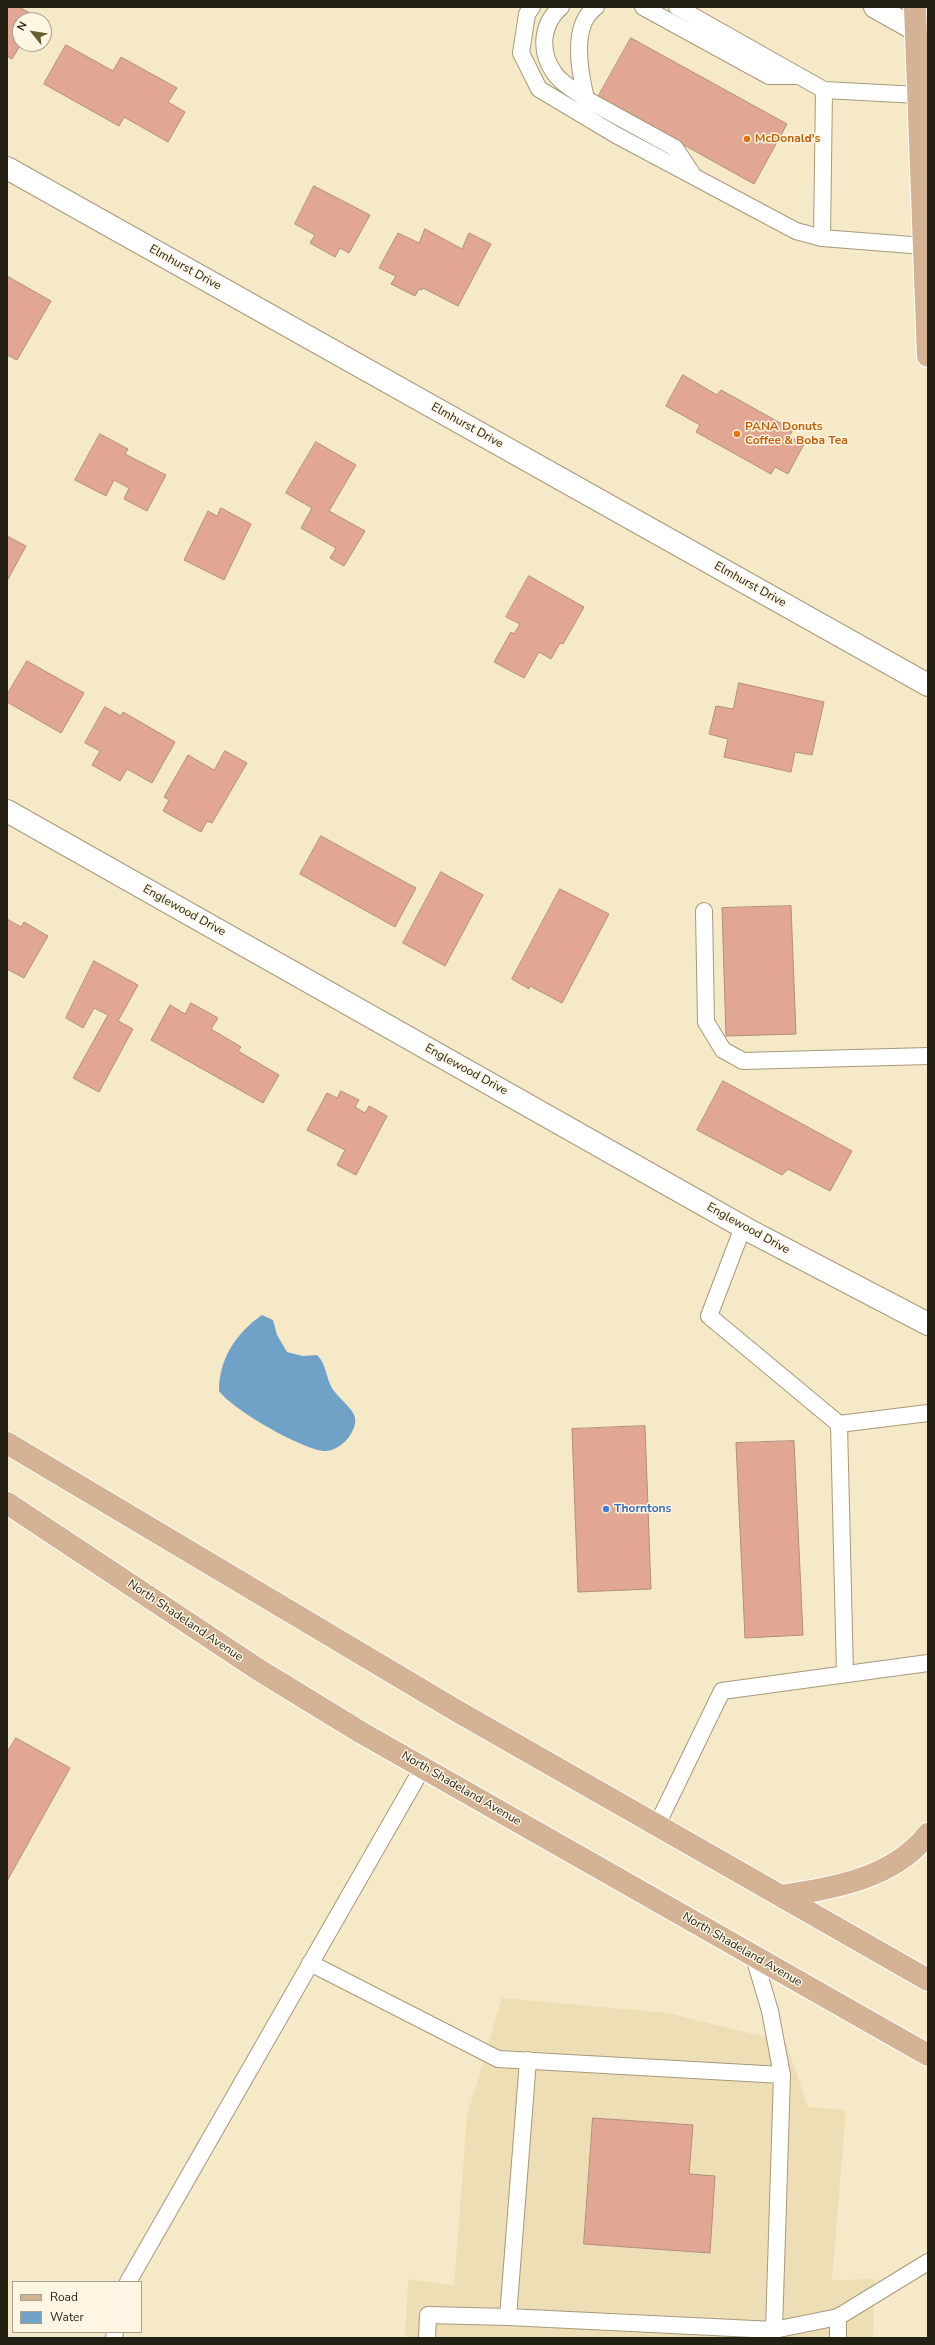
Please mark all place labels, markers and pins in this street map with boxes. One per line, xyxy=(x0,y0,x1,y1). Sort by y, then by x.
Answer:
place label: McDonald's xyxy=(755,132,820,146)
marker: McDonald's xyxy=(742,134,752,144)
place label: PANA Donuts Coffee & Boba Tea xyxy=(745,420,848,448)
marker: PANA Donuts Coffee & Boba Tea xyxy=(732,429,742,439)
place label: Thorntons xyxy=(614,1502,671,1516)
marker: Thorntons xyxy=(601,1504,611,1514)

